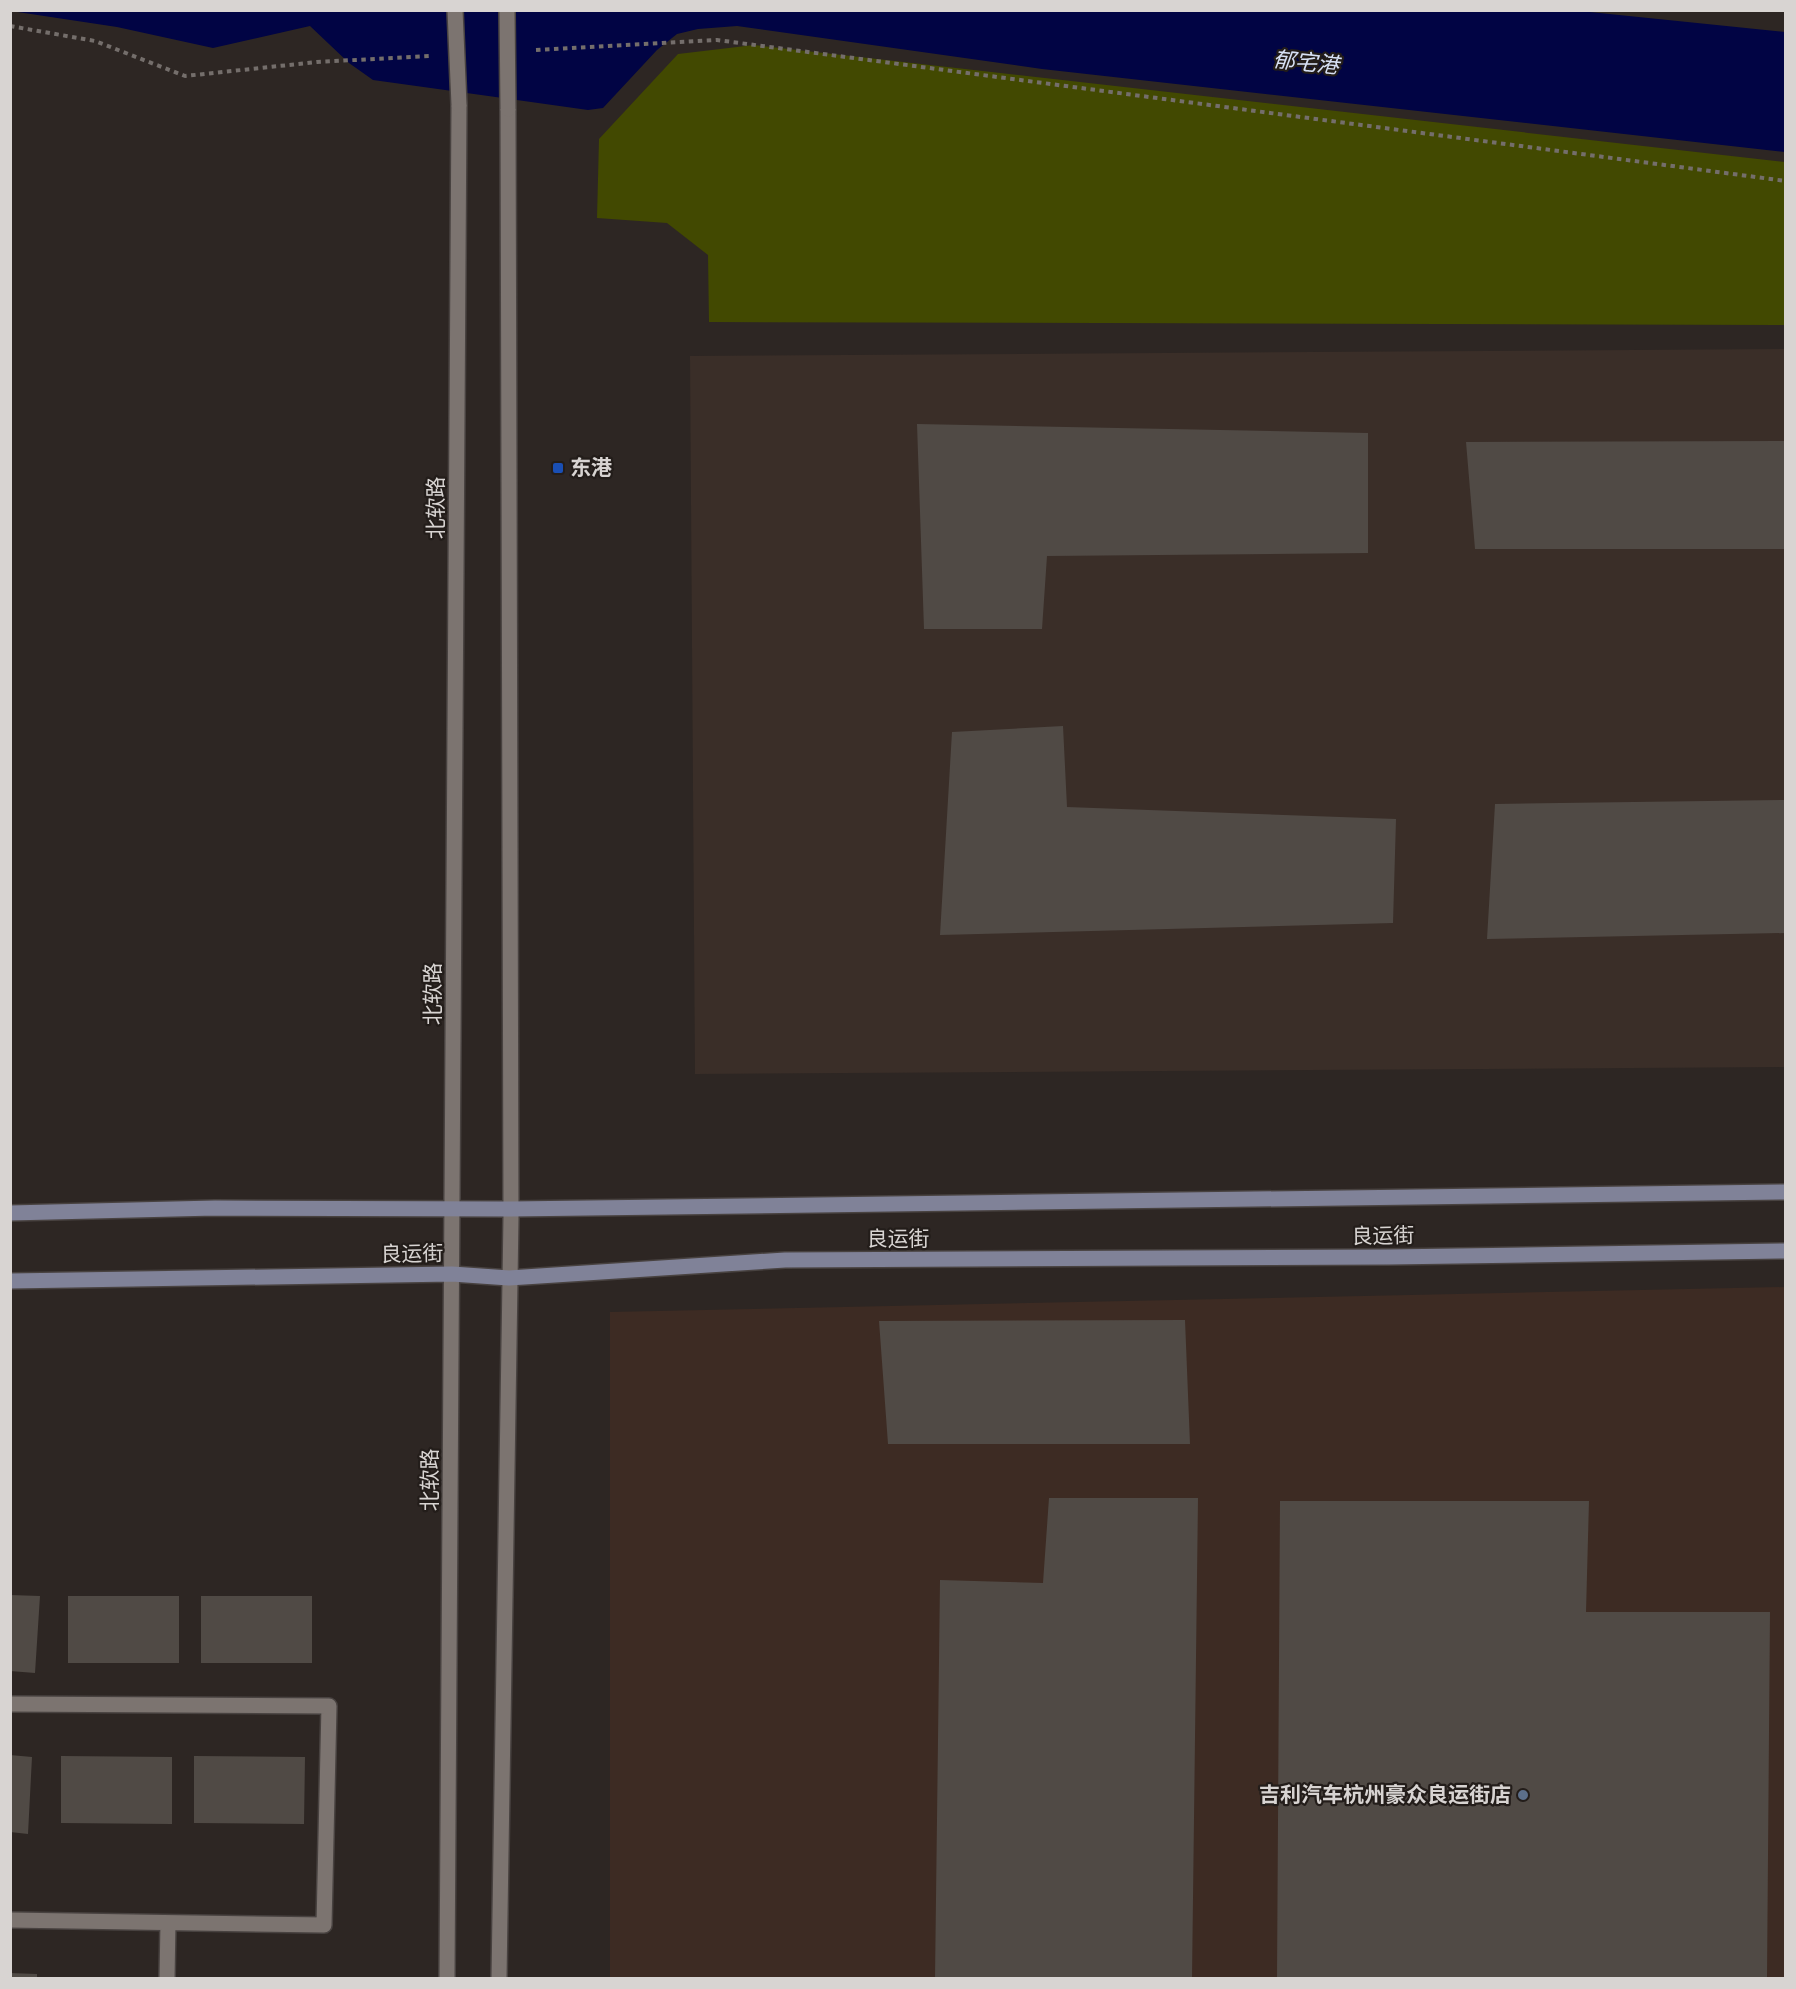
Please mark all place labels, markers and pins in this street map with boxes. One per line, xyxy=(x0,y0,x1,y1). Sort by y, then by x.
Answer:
place label: 东港 xyxy=(570,456,612,480)
marker: 东港 xyxy=(551,461,565,475)
place label: 吉利汽车杭州豪众良运街店 xyxy=(1259,1783,1511,1807)
marker: 吉利汽车杭州豪众良运街店 xyxy=(1516,1788,1530,1802)

